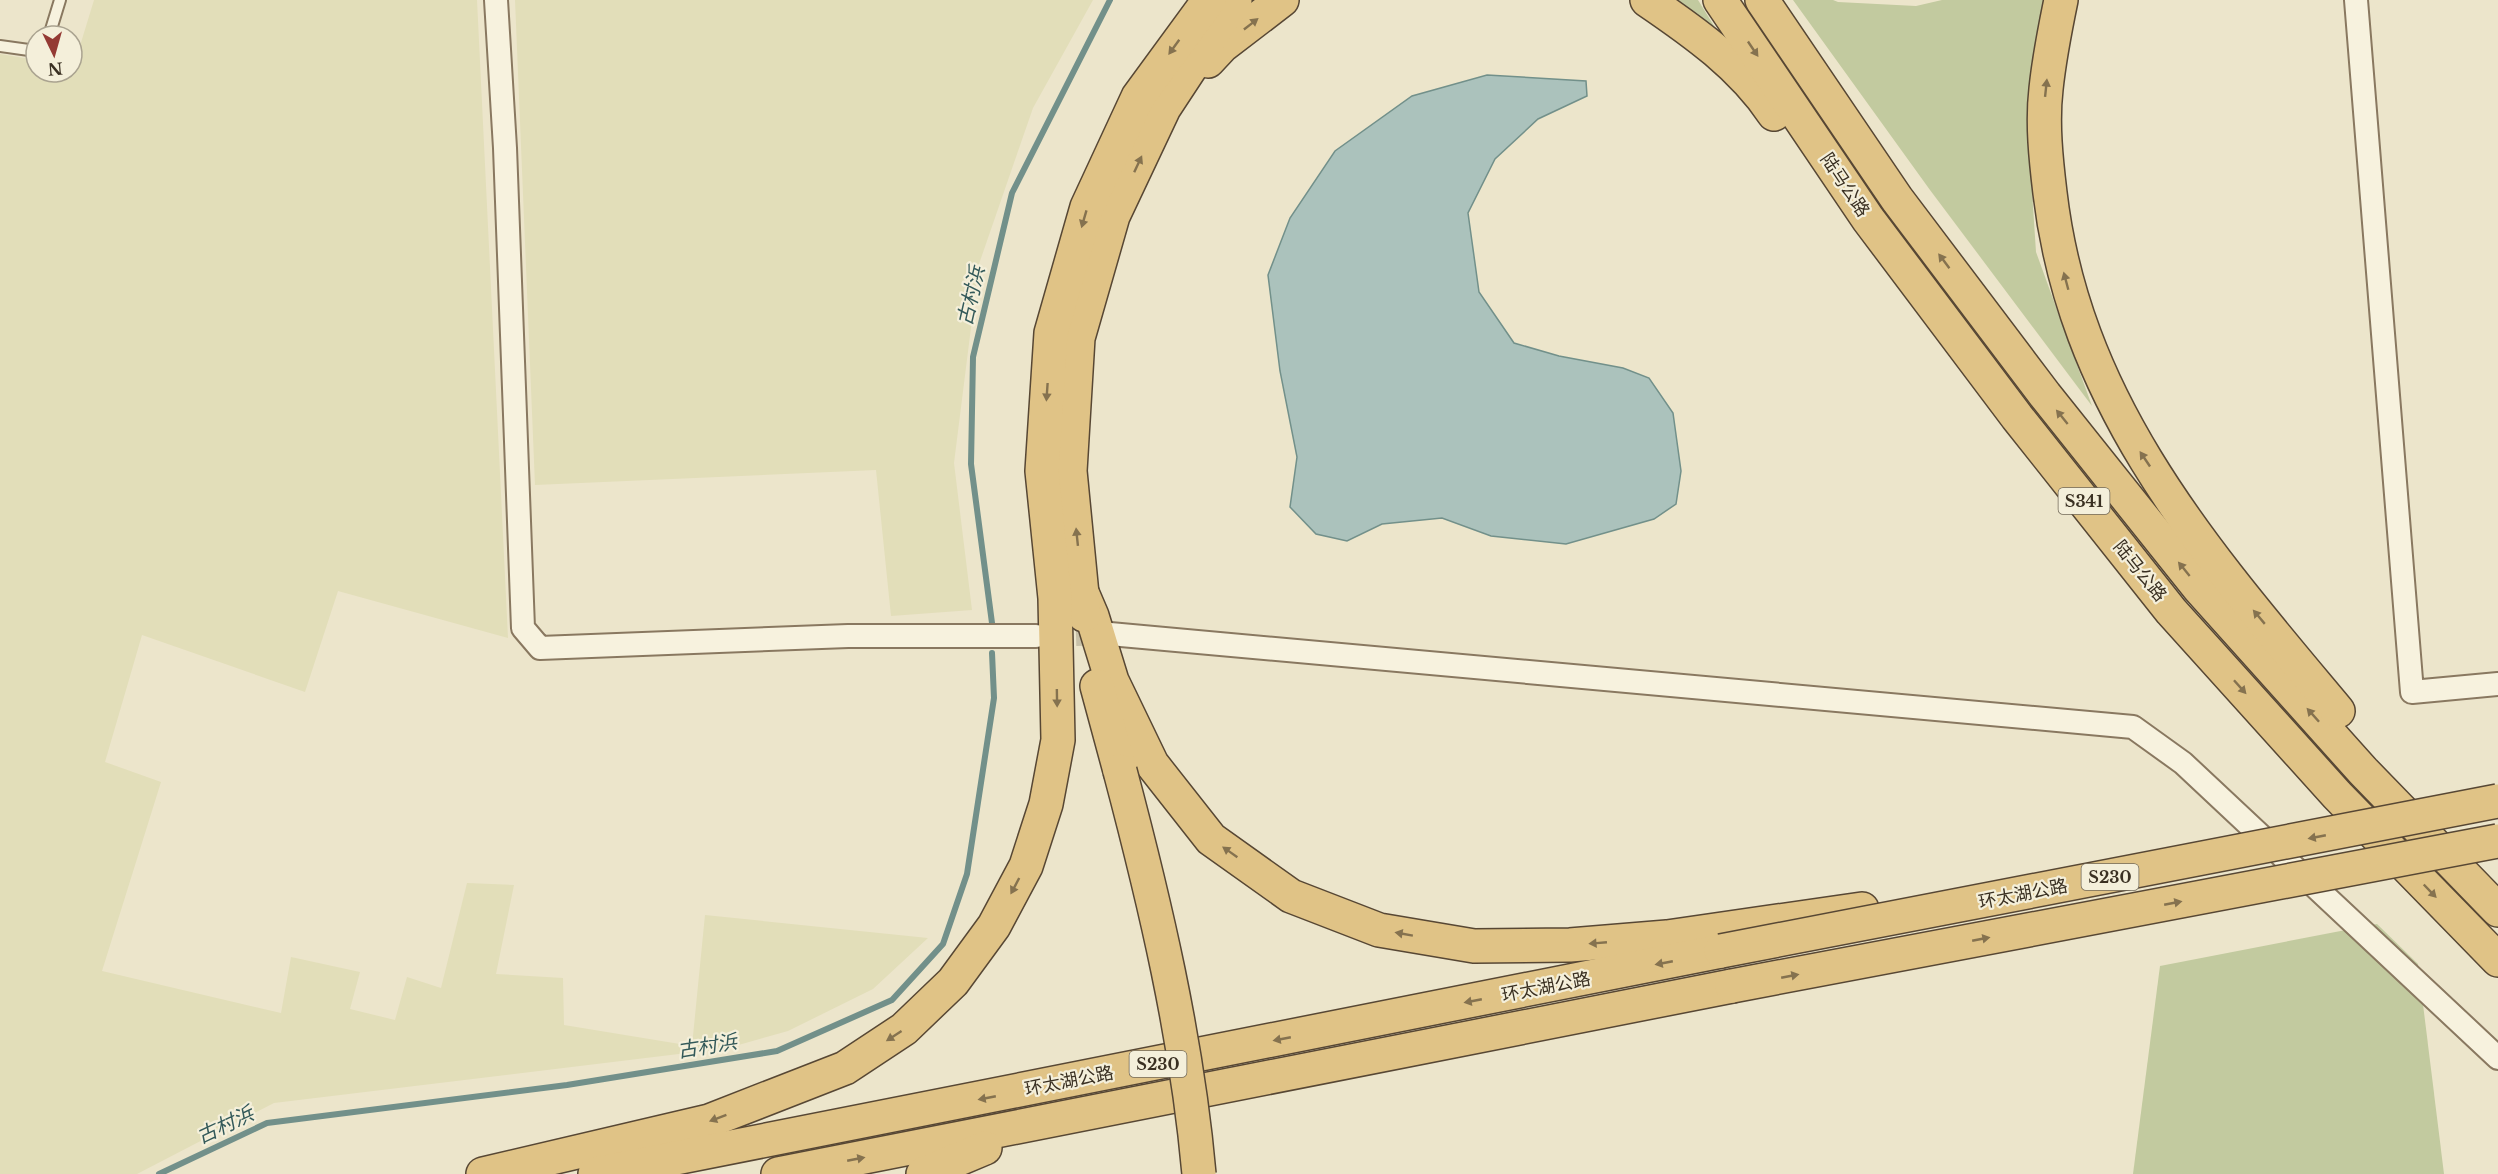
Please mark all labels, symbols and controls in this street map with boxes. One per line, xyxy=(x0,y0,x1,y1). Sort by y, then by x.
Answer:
one-way arrow xyxy=(1243,19,1258,31)
north arrow xyxy=(24,24,84,84)
one-way arrow xyxy=(1169,40,1181,55)
one-way arrow xyxy=(1747,40,1758,57)
text: N xyxy=(47,58,64,80)
one-way arrow xyxy=(2041,79,2051,98)
street label: 陆马公路 xyxy=(1816,149,1874,221)
one-way arrow xyxy=(1133,155,1143,173)
one-way arrow xyxy=(1078,210,1088,228)
one-way arrow xyxy=(1939,254,1951,269)
water label: 古村浜 xyxy=(953,262,990,328)
one-way arrow xyxy=(2061,272,2071,290)
one-way arrow xyxy=(1043,382,1052,401)
one-way arrow xyxy=(2057,409,2069,424)
one-way arrow xyxy=(2139,451,2150,468)
road number: S341 xyxy=(2058,488,2110,514)
one-way arrow xyxy=(1072,527,1082,546)
street label: 陆马公路 xyxy=(2109,536,2171,606)
one-way arrow xyxy=(2177,561,2190,577)
one-way arrow xyxy=(2253,609,2266,625)
one-way arrow xyxy=(2233,679,2246,694)
one-way arrow xyxy=(1052,689,1062,708)
one-way arrow xyxy=(2307,708,2320,723)
one-way arrow xyxy=(2307,833,2326,842)
one-way arrow xyxy=(1222,846,1238,858)
road number: S230 xyxy=(2082,864,2138,890)
street label: 环太湖公路 xyxy=(1977,875,2069,913)
one-way arrow xyxy=(1010,878,1020,895)
one-way arrow xyxy=(2423,884,2437,898)
one-way arrow xyxy=(2163,898,2182,907)
one-way arrow xyxy=(1395,929,1414,938)
one-way arrow xyxy=(1972,934,1991,943)
one-way arrow xyxy=(1589,938,1608,948)
one-way arrow xyxy=(1654,959,1673,968)
street label: 环太湖公路 xyxy=(1500,968,1592,1006)
one-way arrow xyxy=(1780,971,1799,980)
one-way arrow xyxy=(1463,997,1482,1006)
water label: 古村浜 xyxy=(675,1029,740,1063)
one-way arrow xyxy=(886,1030,902,1042)
one-way arrow xyxy=(1272,1035,1291,1044)
road number: S230 xyxy=(1130,1051,1186,1077)
street label: 环太湖公路 xyxy=(1023,1062,1115,1100)
one-way arrow xyxy=(978,1093,997,1103)
water label: 古村浜 xyxy=(193,1101,259,1149)
one-way arrow xyxy=(708,1113,726,1123)
one-way arrow xyxy=(846,1154,865,1163)

